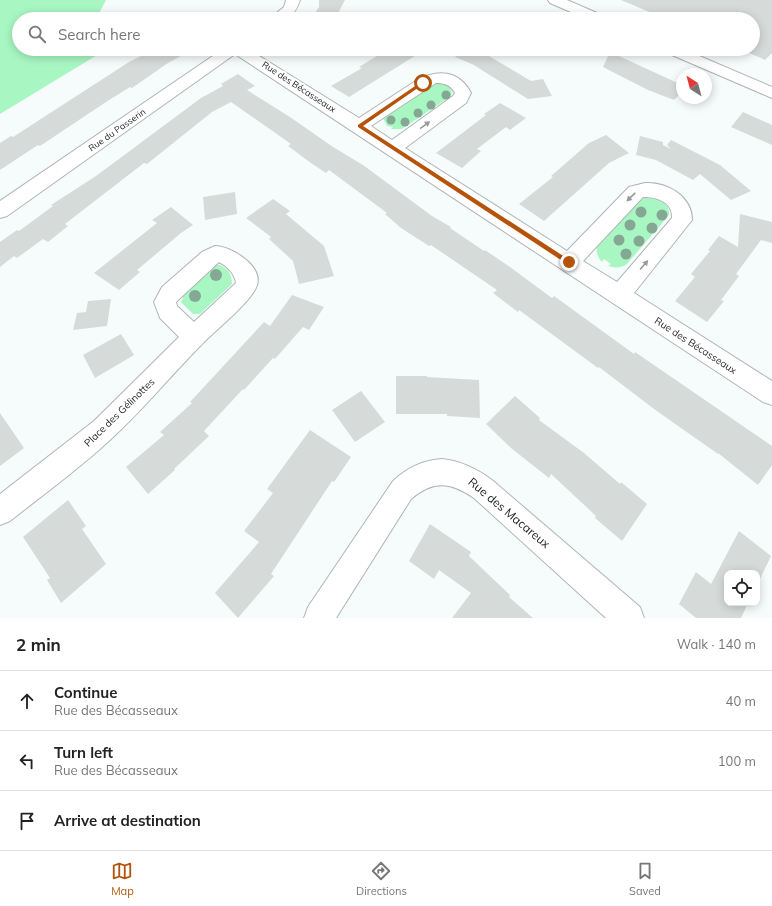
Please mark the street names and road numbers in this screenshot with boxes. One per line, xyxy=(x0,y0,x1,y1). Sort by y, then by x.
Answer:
street label: Rue des Bécasseaux xyxy=(260,59,338,115)
street label: Rue du Passerin xyxy=(86,106,147,153)
street label: Rue des Bécasseaux xyxy=(652,314,740,377)
street label: Place des Gélinottes xyxy=(81,375,157,449)
street label: Rue des Macareux xyxy=(465,474,554,552)

